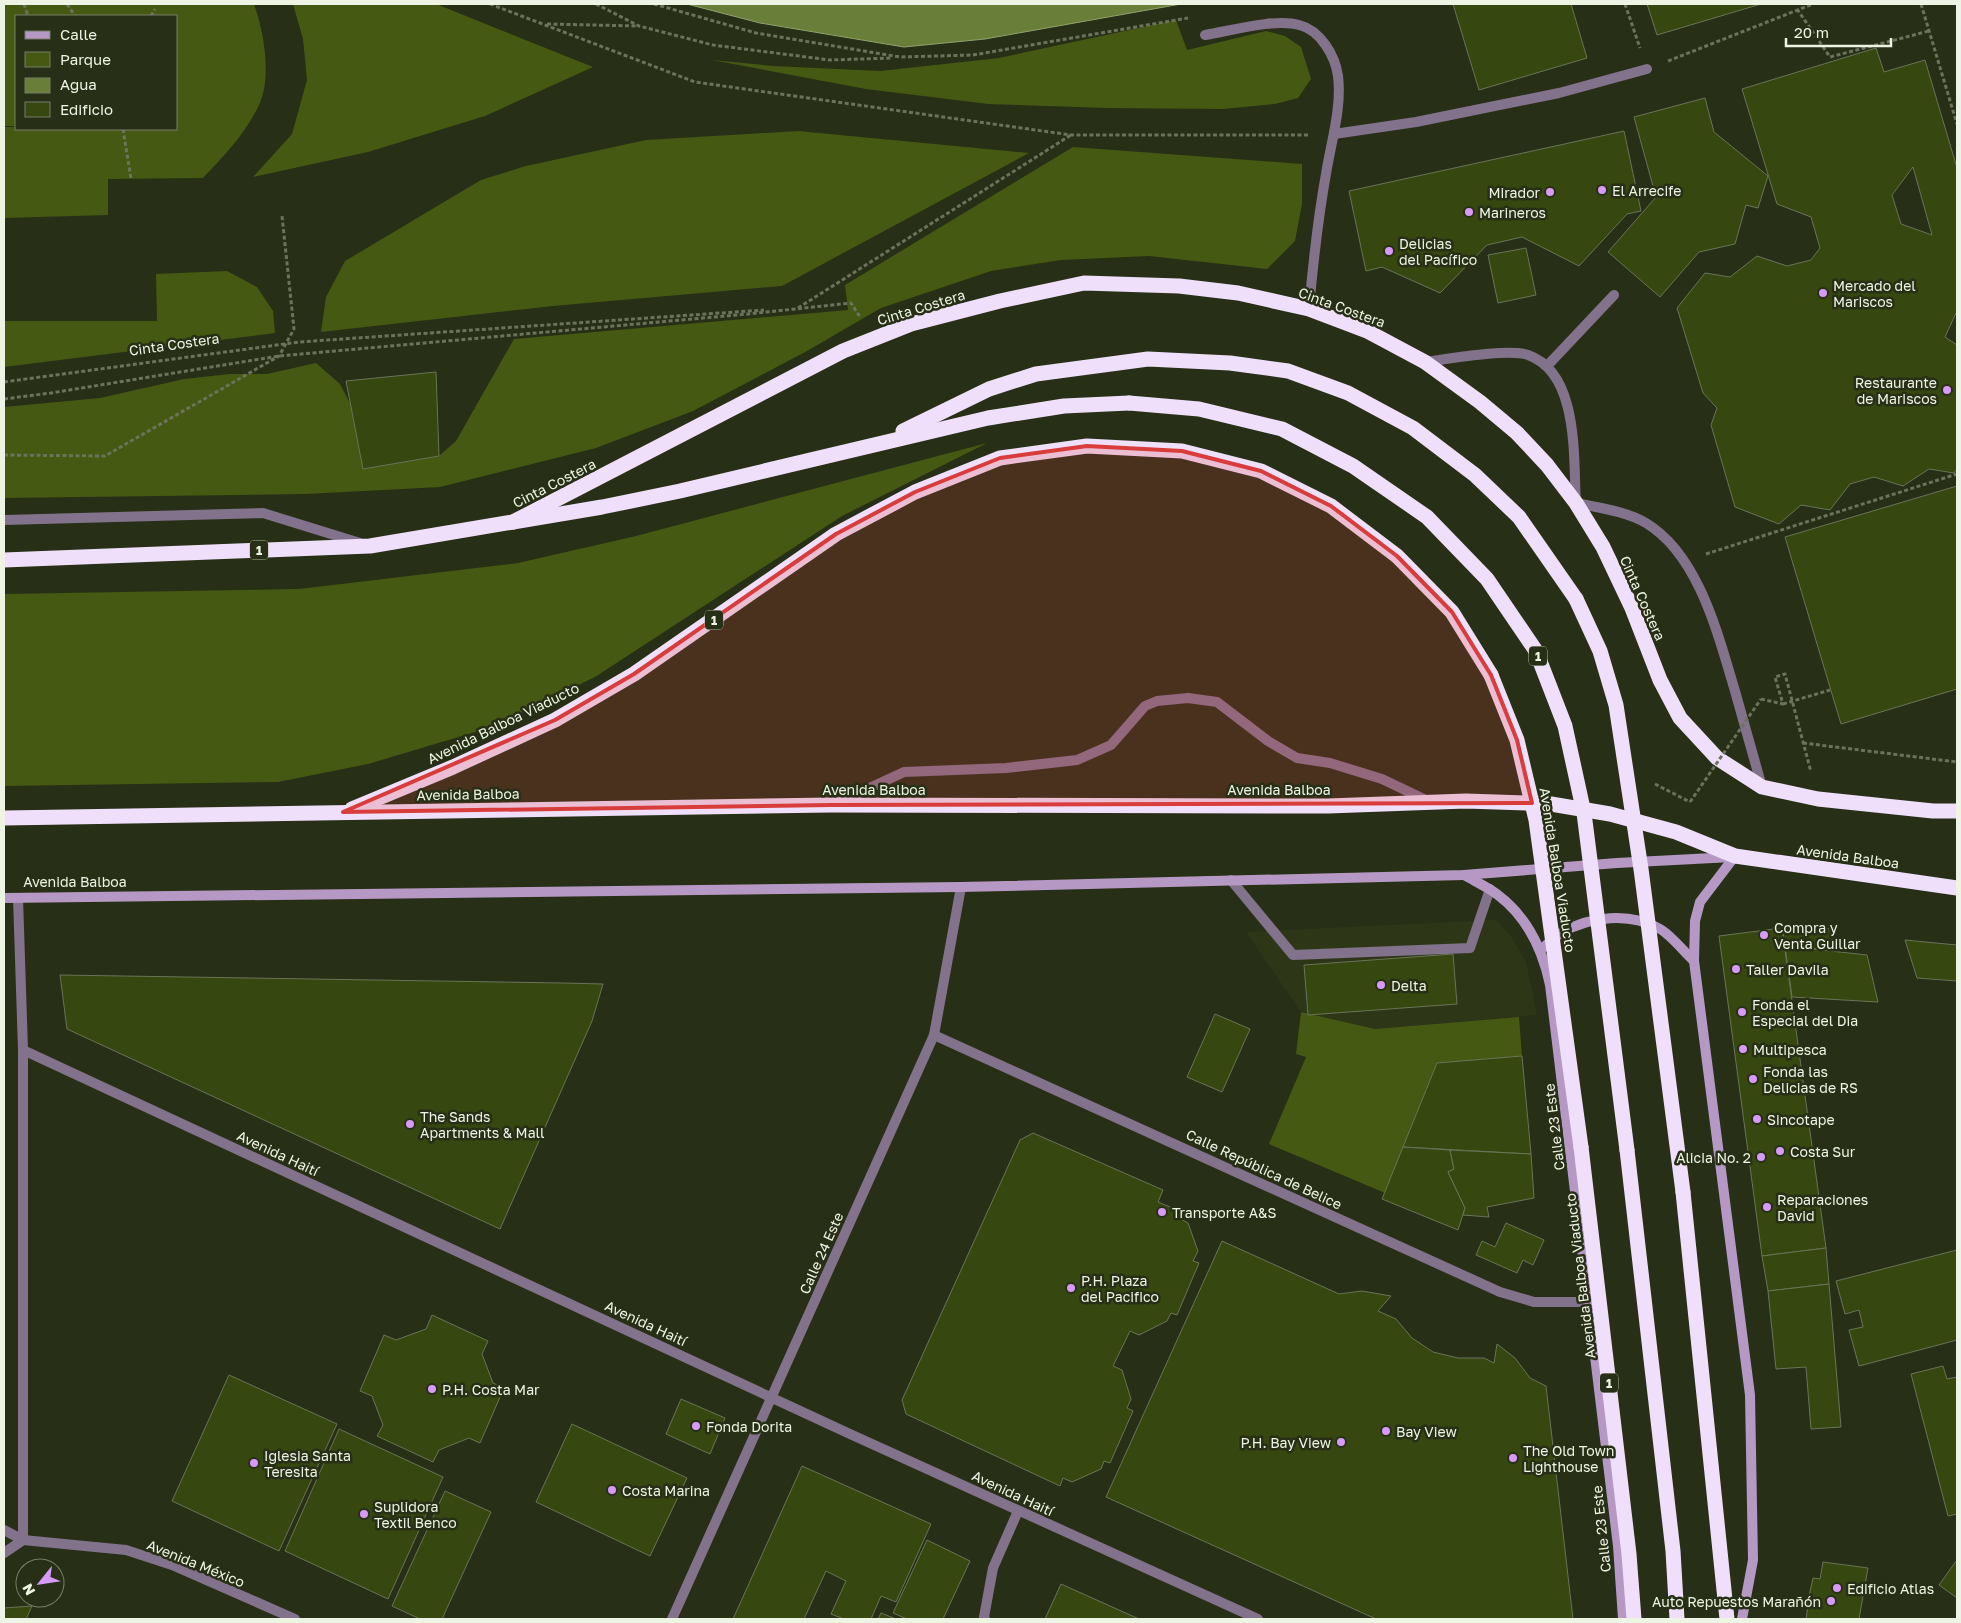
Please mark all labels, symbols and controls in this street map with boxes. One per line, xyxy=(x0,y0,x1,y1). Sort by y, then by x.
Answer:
legend xyxy=(15,15,178,130)
scale bar xyxy=(1786,15,1891,47)
text: 20 m xyxy=(1794,23,1829,41)
text: Calle xyxy=(60,25,97,43)
text: Parque xyxy=(60,50,111,68)
text: Agua xyxy=(60,75,97,93)
text: Edificio xyxy=(60,100,113,118)
place label: El Arrecife xyxy=(1612,182,1681,199)
place label: Mirador xyxy=(1489,184,1541,201)
marker: El Arrecife xyxy=(1596,184,1608,196)
marker: Mirador xyxy=(1544,186,1556,198)
place label: Marineros xyxy=(1479,204,1546,221)
marker: Marineros xyxy=(1463,206,1475,218)
place label: Delicias del Pacífico xyxy=(1399,235,1477,268)
marker: Delicias del Pacífico xyxy=(1383,245,1395,257)
place label: Mercado del Mariscos xyxy=(1833,277,1916,310)
street label: Cinta Costera xyxy=(1296,283,1388,331)
street label: Cinta Costera xyxy=(875,286,967,328)
marker: Mercado del Mariscos xyxy=(1817,287,1829,299)
street label: Cinta Costera xyxy=(128,329,220,359)
place label: Restaurante de Mariscos xyxy=(1855,374,1937,407)
marker: Restaurante de Mariscos xyxy=(1941,384,1953,396)
street label: Cinta Costera xyxy=(510,455,598,511)
road number: 1 xyxy=(250,540,268,560)
street label: Cinta Costera xyxy=(1617,553,1669,643)
road number: 1 xyxy=(705,610,723,630)
road number: 1 xyxy=(1529,646,1547,666)
street label: Avenida Balboa Viaducto xyxy=(424,679,582,767)
street label: Avenida Balboa xyxy=(822,781,926,798)
street label: Avenida Balboa xyxy=(1227,781,1331,798)
street label: Avenida Balboa xyxy=(416,785,520,803)
street label: Avenida Balboa Viaducto xyxy=(1537,786,1579,954)
street label: Avenida Balboa xyxy=(1796,840,1900,872)
street label: Avenida Balboa xyxy=(23,873,127,890)
place label: Compra y Venta Guillar xyxy=(1774,919,1861,952)
marker: Compra y Venta Guillar xyxy=(1758,929,1770,941)
place label: Taller Davila xyxy=(1746,961,1829,978)
marker: Taller Davila xyxy=(1730,963,1742,975)
place label: Delta xyxy=(1391,977,1427,994)
marker: Delta xyxy=(1375,979,1387,991)
place label: Fonda el Especial del Dia xyxy=(1752,996,1858,1029)
marker: Fonda el Especial del Dia xyxy=(1736,1006,1748,1018)
place label: Multipesca xyxy=(1753,1041,1827,1058)
marker: Multipesca xyxy=(1737,1043,1749,1055)
place label: Fonda las Delicias de RS xyxy=(1763,1063,1858,1096)
marker: Fonda las Delicias de RS xyxy=(1747,1073,1759,1085)
street label: Calle 23 Este xyxy=(1540,1083,1568,1171)
place label: The Sands Apartments & Mall xyxy=(420,1108,545,1141)
place label: Sincotape xyxy=(1767,1111,1835,1128)
marker: Sincotape xyxy=(1751,1113,1763,1125)
marker: The Sands Apartments & Mall xyxy=(404,1118,416,1130)
street label: Calle República de Belice xyxy=(1183,1125,1345,1213)
street label: Avenida Haití xyxy=(234,1127,323,1180)
place label: Costa Sur xyxy=(1790,1143,1856,1160)
marker: Costa Sur xyxy=(1774,1145,1786,1157)
place label: Alicia No. 2 xyxy=(1676,1149,1751,1166)
marker: Alicia No. 2 xyxy=(1755,1151,1767,1163)
place label: Reparaciones David xyxy=(1777,1191,1868,1224)
street label: Avenida Balboa Viaducto xyxy=(1561,1192,1599,1360)
marker: Reparaciones David xyxy=(1761,1201,1773,1213)
place label: Transporte A&S xyxy=(1172,1204,1276,1221)
marker: Transporte A&S xyxy=(1156,1206,1168,1218)
street label: Calle 24 Este xyxy=(795,1209,847,1297)
place label: P.H. Plaza del Pacifico xyxy=(1081,1272,1159,1305)
marker: P.H. Plaza del Pacifico xyxy=(1065,1282,1077,1294)
street label: Avenida Haití xyxy=(602,1297,691,1350)
road number: 1 xyxy=(1600,1374,1618,1392)
place label: P.H. Costa Mar xyxy=(442,1381,540,1398)
marker: P.H. Costa Mar xyxy=(426,1383,438,1395)
place label: Fonda Dorita xyxy=(706,1418,792,1435)
marker: Fonda Dorita xyxy=(690,1420,702,1432)
place label: Bay View xyxy=(1396,1423,1457,1440)
marker: Bay View xyxy=(1380,1425,1392,1437)
place label: P.H. Bay View xyxy=(1240,1434,1331,1451)
marker: P.H. Bay View xyxy=(1335,1436,1347,1448)
place label: The Old Town Lighthouse xyxy=(1523,1442,1614,1475)
place label: Iglesia Santa Teresita xyxy=(264,1447,351,1480)
marker: The Old Town Lighthouse xyxy=(1507,1452,1519,1464)
marker: Iglesia Santa Teresita xyxy=(248,1457,260,1469)
street label: Avenida Haití xyxy=(969,1467,1058,1520)
place label: Costa Marina xyxy=(622,1482,710,1499)
marker: Costa Marina xyxy=(606,1484,618,1496)
street label: Calle 23 Este xyxy=(1588,1485,1614,1573)
place label: Suplidora Textil Benco xyxy=(374,1498,457,1531)
marker: Suplidora Textil Benco xyxy=(358,1508,370,1520)
street label: Avenida México xyxy=(145,1536,247,1590)
north arrow xyxy=(15,1558,65,1608)
place label: Edificio Atlas xyxy=(1847,1580,1934,1597)
text: N xyxy=(18,1581,38,1599)
marker: Edificio Atlas xyxy=(1831,1582,1843,1594)
place label: Auto Repuestos Marañón xyxy=(1652,1593,1821,1610)
marker: Auto Repuestos Marañón xyxy=(1825,1595,1837,1607)

